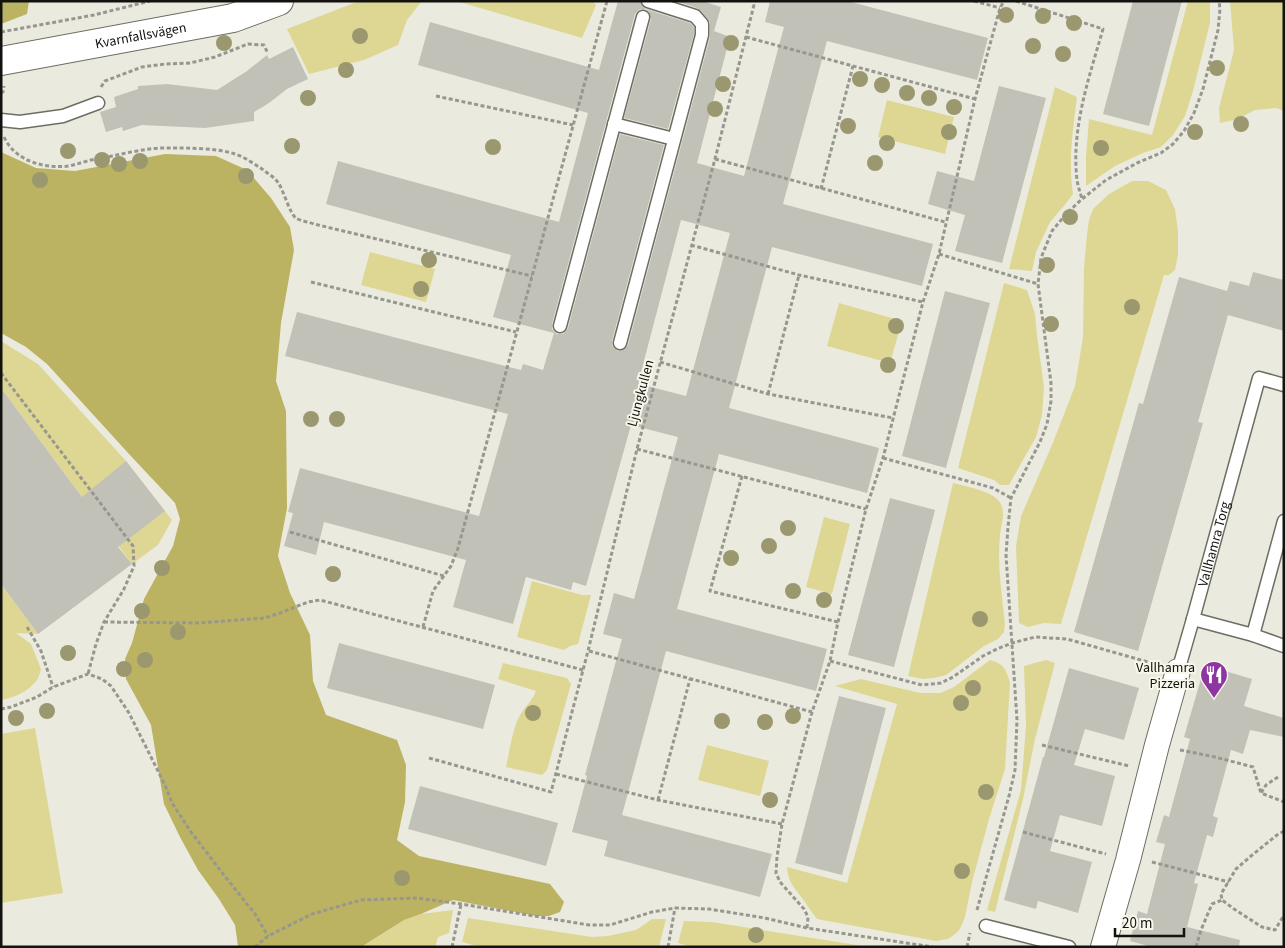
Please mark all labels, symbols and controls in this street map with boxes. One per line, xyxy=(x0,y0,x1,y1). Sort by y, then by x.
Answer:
street label: Kvarnfallsvägen xyxy=(94,18,188,54)
street label: Ljungkullen xyxy=(622,357,660,429)
street label: Vallhamra Torg xyxy=(1193,499,1236,589)
place label: Vallhamra Pizzeria xyxy=(1136,658,1195,694)
restaurant icon: Vallhamra Pizzeria xyxy=(1199,660,1229,699)
scale bar xyxy=(1115,906,1184,938)
text: 20 m xyxy=(1122,913,1152,934)

